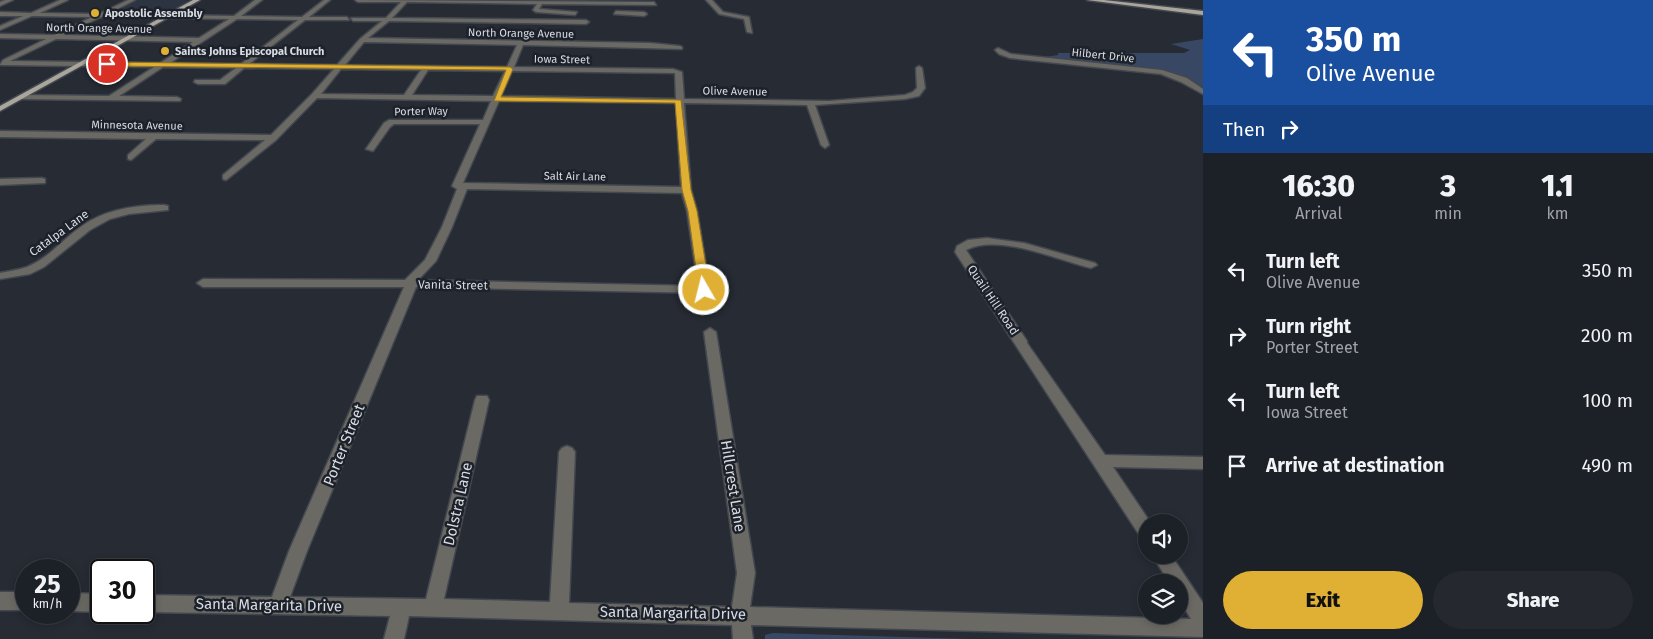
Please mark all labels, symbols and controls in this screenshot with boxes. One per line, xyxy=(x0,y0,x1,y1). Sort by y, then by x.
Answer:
marker: Apostolic Assembly xyxy=(89,7,101,19)
place label: Apostolic Assembly xyxy=(104,7,203,20)
text: 350 m xyxy=(1306,18,1401,60)
icon: left xyxy=(1223,20,1288,85)
street label: North Orange Avenue xyxy=(46,21,152,36)
street label: North Orange Avenue xyxy=(468,26,574,41)
pin xyxy=(86,43,128,85)
marker: Saints Johns Episcopal Church xyxy=(159,45,171,57)
place label: Saints Johns Episcopal Church xyxy=(175,45,324,58)
street label: Hilbert Drive xyxy=(1071,46,1135,65)
icon: arrive xyxy=(93,50,121,78)
street label: Iowa Street xyxy=(534,53,590,66)
text: Olive Avenue xyxy=(1306,60,1435,87)
street label: Olive Avenue xyxy=(703,84,767,99)
street label: Porter Way xyxy=(394,105,449,118)
icon: right xyxy=(1275,115,1303,143)
street label: Minnesota Avenue xyxy=(91,118,183,133)
text: Then xyxy=(1223,118,1265,141)
text: 16:30 xyxy=(1282,168,1355,204)
text: 3 xyxy=(1440,168,1456,204)
text: 1.1 xyxy=(1541,168,1574,204)
street label: Salt Air Lane xyxy=(544,169,606,184)
text: Arrival xyxy=(1295,204,1342,223)
text: min xyxy=(1434,204,1462,223)
text: km xyxy=(1546,204,1568,223)
street label: Catalpa Lane xyxy=(27,207,91,259)
text: Turn left xyxy=(1266,250,1340,273)
icon: left xyxy=(1223,257,1251,285)
text: 350 m xyxy=(1582,259,1633,282)
street label: Quail Hill Road xyxy=(964,262,1022,338)
position arrow xyxy=(677,263,729,315)
text: Olive Avenue xyxy=(1266,273,1360,292)
street label: Vanita Street xyxy=(418,277,489,293)
text: Turn right xyxy=(1266,315,1351,338)
icon: right xyxy=(1223,322,1251,350)
text: 200 m xyxy=(1581,324,1633,347)
text: Porter Street xyxy=(1266,338,1358,357)
text: Turn left xyxy=(1266,380,1340,403)
icon: left xyxy=(1223,387,1251,415)
text: 100 m xyxy=(1582,389,1633,412)
street label: Porter Street xyxy=(319,401,369,489)
text: Iowa Street xyxy=(1266,403,1348,422)
street label: Hillcrest Lane xyxy=(717,439,749,533)
icon: arrive xyxy=(1223,452,1251,480)
text: Arrive at destination xyxy=(1266,454,1445,477)
text: 490 m xyxy=(1581,454,1633,477)
street label: Dolstra Lane xyxy=(440,461,476,547)
map controls xyxy=(1138,514,1188,624)
button: sound xyxy=(1138,514,1188,564)
speed limit sign: 30 xyxy=(90,559,155,624)
text: 25 xyxy=(34,570,61,600)
button: Exit xyxy=(1223,571,1423,629)
button: Share xyxy=(1433,571,1633,629)
button: layers xyxy=(1138,574,1188,624)
street label: Santa Margarita Drive xyxy=(196,595,342,615)
text: km/h xyxy=(33,597,62,611)
street label: Santa Margarita Drive xyxy=(600,603,746,623)

